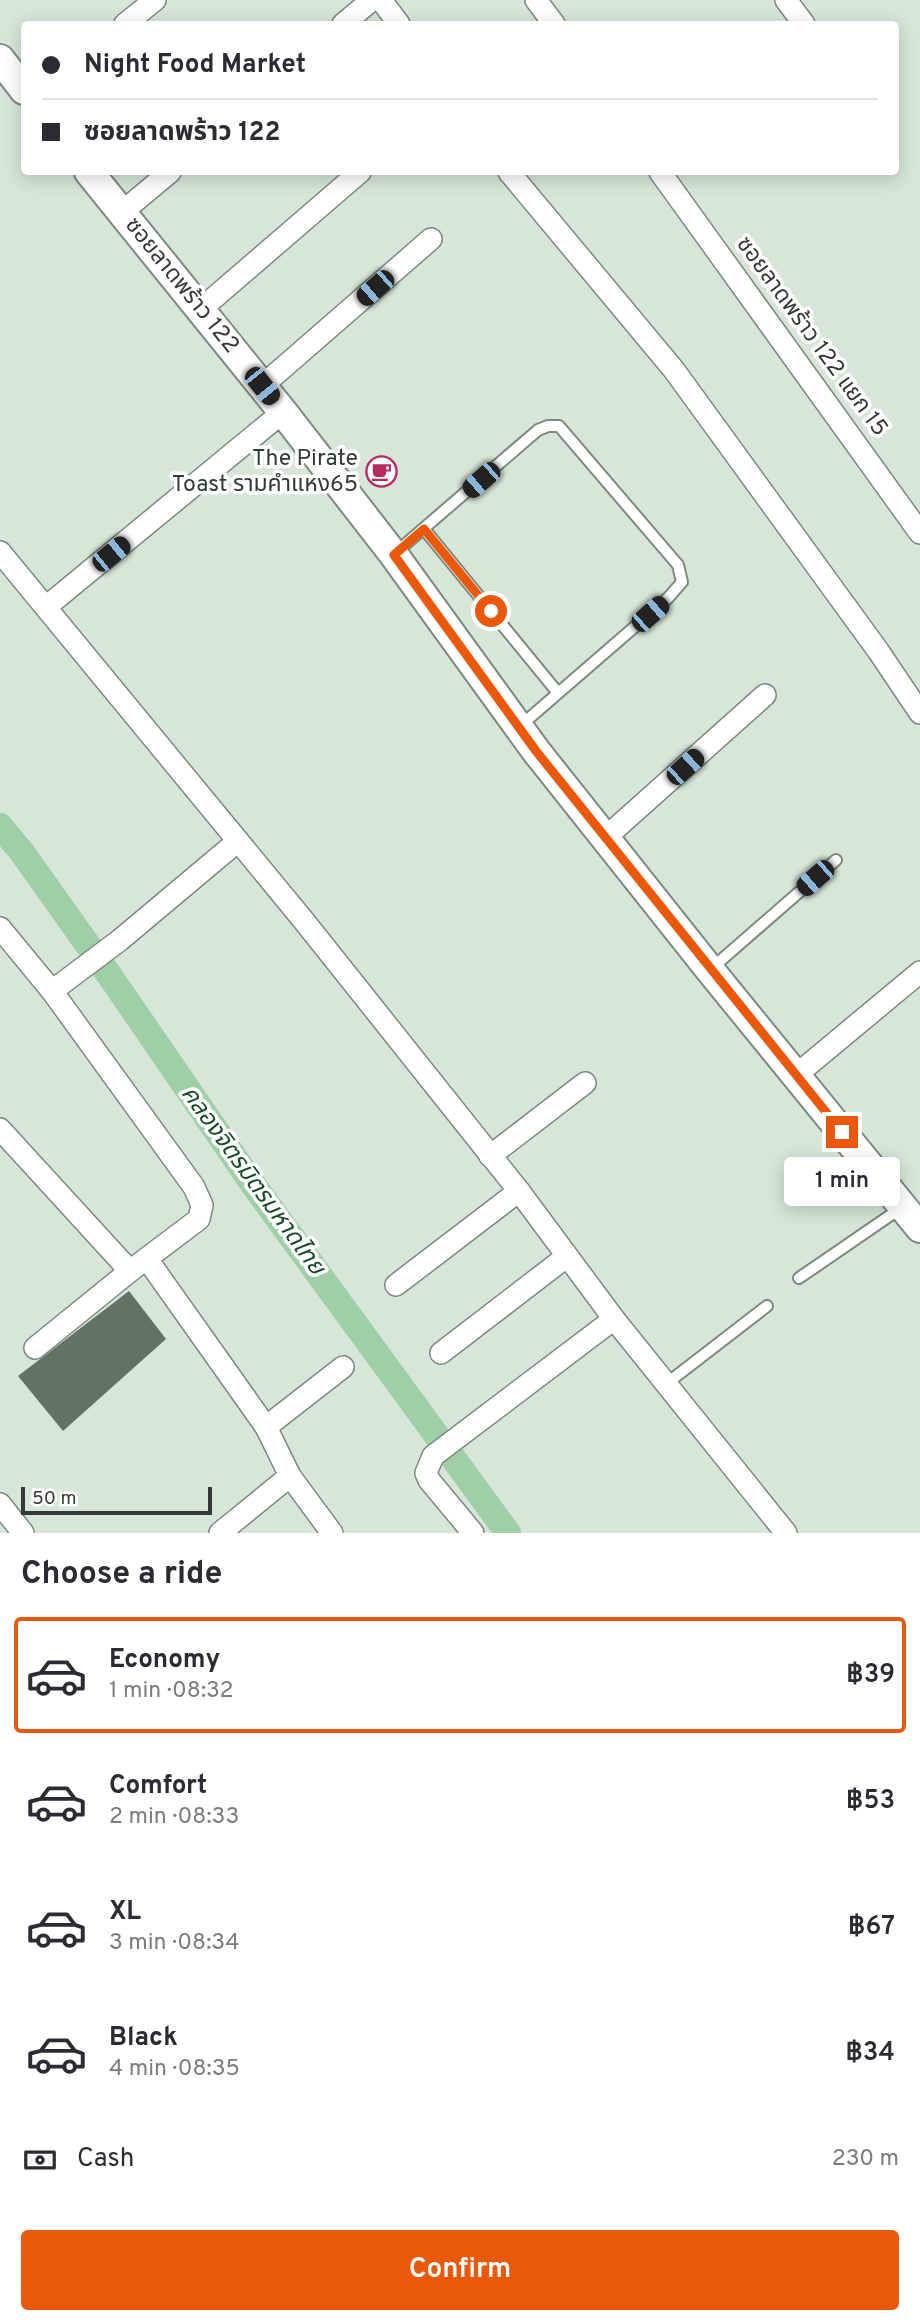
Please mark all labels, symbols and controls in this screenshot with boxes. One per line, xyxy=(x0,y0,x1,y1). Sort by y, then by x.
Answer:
text: Night Food Market xyxy=(84,49,306,82)
text: ซอยลาดพร้าว 122 xyxy=(84,117,280,150)
street label: ซอยลาดพร้าว 122 xyxy=(117,212,245,360)
street label: ซอยลาดพร้าว 122 แยก 15 xyxy=(729,231,893,443)
car xyxy=(353,266,398,310)
car xyxy=(241,363,284,409)
place label: The Pirate Toast รามคำแหง65 xyxy=(172,445,358,500)
cafe icon: The Pirate Toast รามคำแหง65 xyxy=(364,455,398,489)
car xyxy=(459,458,504,502)
car xyxy=(89,533,134,575)
car xyxy=(628,592,673,636)
route start xyxy=(475,595,507,627)
car xyxy=(663,745,708,789)
car xyxy=(793,856,838,900)
water label: คลองจิตรมิตรมหาดไทย xyxy=(173,1081,332,1283)
route end xyxy=(826,1116,858,1148)
callout: 1 min xyxy=(784,1156,900,1206)
text: 1 min xyxy=(815,1167,869,1196)
scale bar xyxy=(21,1484,212,1516)
text: 50 m xyxy=(32,1487,77,1511)
text: Choose a ride xyxy=(21,1555,222,1595)
icon: car xyxy=(25,1644,88,1707)
text: Economy xyxy=(109,1644,220,1677)
text: ฿39 xyxy=(846,1659,895,1692)
text: 1 min · 08:32 xyxy=(109,1677,234,1706)
icon: car xyxy=(25,1770,88,1833)
text: Comfort xyxy=(109,1770,207,1803)
text: ฿53 xyxy=(846,1785,895,1818)
text: 2 min · 08:33 xyxy=(109,1803,239,1832)
icon: car xyxy=(25,1896,88,1959)
text: XL xyxy=(109,1896,141,1929)
text: ฿67 xyxy=(848,1911,895,1944)
text: 3 min · 08:34 xyxy=(109,1929,239,1958)
icon: car xyxy=(25,2022,88,2085)
text: Black xyxy=(109,2022,178,2055)
text: ฿34 xyxy=(845,2037,895,2070)
text: 4 min · 08:35 xyxy=(109,2055,240,2084)
icon: cash xyxy=(21,2141,59,2179)
text: Cash xyxy=(77,2143,134,2176)
text: 230 m xyxy=(832,2145,899,2174)
button: Confirm xyxy=(21,2230,899,2310)

